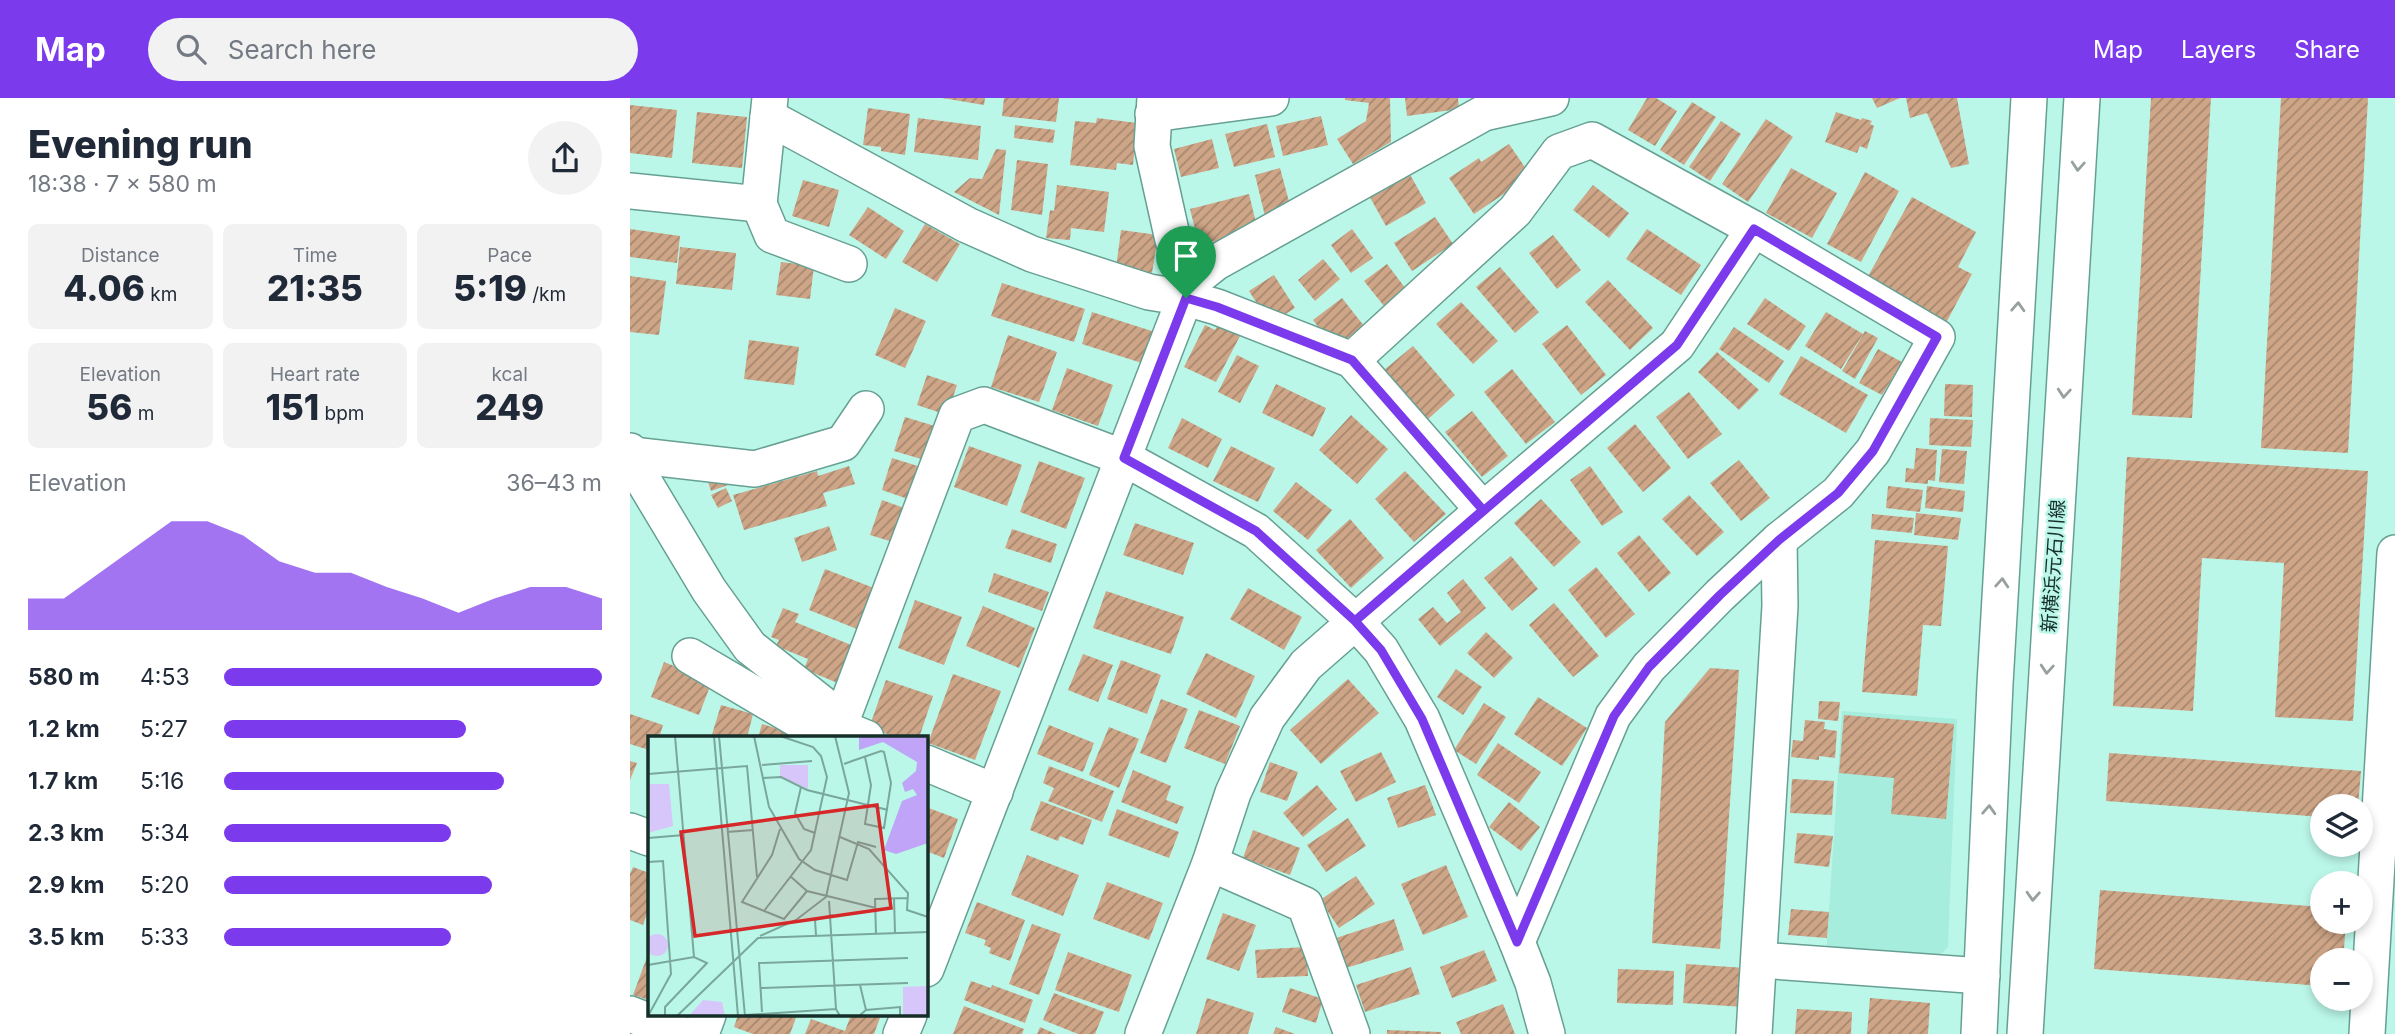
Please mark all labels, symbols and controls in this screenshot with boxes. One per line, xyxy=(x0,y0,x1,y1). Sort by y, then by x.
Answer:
search box xyxy=(148,18,638,81)
text: Map xyxy=(35,29,106,69)
icon: search xyxy=(172,30,210,68)
text: Search here xyxy=(228,34,376,65)
text: Map xyxy=(2093,35,2143,64)
text: Layers xyxy=(2181,35,2256,64)
text: Share xyxy=(2294,35,2360,64)
text: Evening run xyxy=(28,121,253,167)
button: share xyxy=(528,121,602,195)
one-way arrow xyxy=(2070,161,2085,172)
text: 18:38 · 7 × 580 m xyxy=(28,170,217,198)
pin xyxy=(1156,226,1216,298)
icon: arrive xyxy=(1167,237,1205,275)
text: Distance xyxy=(81,244,160,267)
text: Time xyxy=(293,244,337,267)
text: Pace xyxy=(487,244,532,267)
text: 4.06 xyxy=(63,267,145,309)
text: 21:35 xyxy=(267,267,363,309)
text: 5:19 xyxy=(453,267,527,309)
text: km xyxy=(145,283,177,306)
text: /km xyxy=(527,283,566,306)
one-way arrow xyxy=(2011,301,2026,312)
text: Elevation xyxy=(80,363,161,386)
text: Heart rate xyxy=(270,363,360,386)
text: kcal xyxy=(492,363,528,386)
text: 56 xyxy=(86,386,132,428)
text: 151 xyxy=(266,386,319,428)
text: 249 xyxy=(475,386,544,428)
one-way arrow xyxy=(2056,388,2071,399)
text: m xyxy=(132,402,154,425)
text: bpm xyxy=(319,402,364,425)
text: Elevation xyxy=(28,469,127,497)
text: 36–43 m xyxy=(506,469,602,497)
street label: 新横浜元石川線 xyxy=(2037,499,2070,633)
one-way arrow xyxy=(1994,577,2009,588)
text: 580 m xyxy=(28,663,100,691)
text: 4:53 xyxy=(140,663,190,691)
one-way arrow xyxy=(2039,664,2054,675)
text: 1.2 km xyxy=(28,715,100,743)
text: 5:27 xyxy=(140,715,188,743)
inset map xyxy=(648,736,928,1016)
text: 1.7 km xyxy=(28,767,98,795)
text: 5:16 xyxy=(140,767,184,795)
map controls xyxy=(2310,794,2373,1011)
button: layers xyxy=(2310,794,2373,857)
one-way arrow xyxy=(1982,805,1997,816)
text: 2.3 km xyxy=(28,819,104,847)
text: 5:34 xyxy=(140,819,190,847)
text: 2.9 km xyxy=(28,871,105,899)
text: 5:20 xyxy=(140,871,189,899)
button: + xyxy=(2310,871,2373,934)
one-way arrow xyxy=(2026,891,2041,902)
text: 3.5 km xyxy=(28,923,104,951)
text: 5:33 xyxy=(140,923,189,951)
button: − xyxy=(2310,948,2373,1011)

